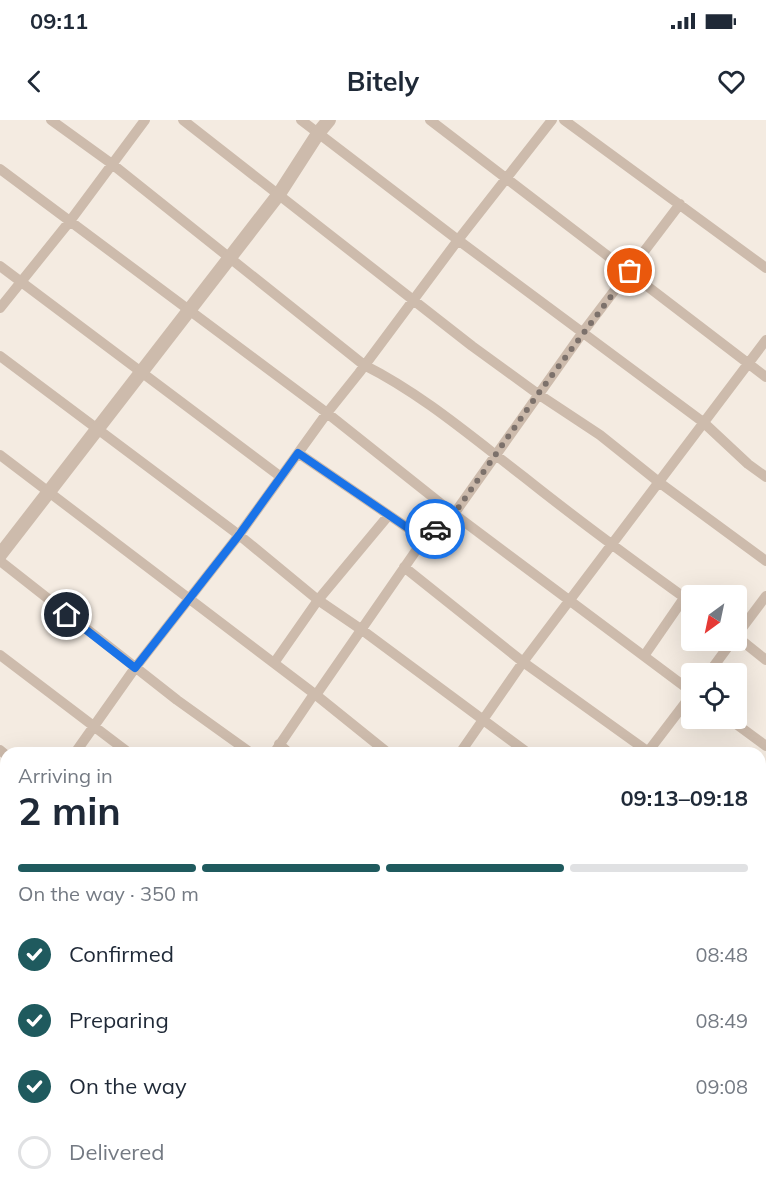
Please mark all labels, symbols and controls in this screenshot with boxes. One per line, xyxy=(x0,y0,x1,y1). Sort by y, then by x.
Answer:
text: 09:11 xyxy=(30,7,88,35)
text: Bitely xyxy=(347,64,419,98)
icon: back xyxy=(18,65,51,98)
icon: heart xyxy=(715,65,748,98)
pin xyxy=(604,245,655,296)
icon: bag xyxy=(613,254,646,287)
courier xyxy=(405,499,465,559)
icon: car xyxy=(419,513,452,546)
north arrow xyxy=(681,585,747,651)
map controls xyxy=(681,585,747,729)
pin xyxy=(41,589,92,640)
icon: home xyxy=(50,598,83,631)
button: locate xyxy=(681,663,747,729)
text: Arriving in xyxy=(18,763,113,788)
text: 09:13–09:18 xyxy=(620,784,748,812)
text: 2 min xyxy=(18,786,121,835)
text: On the way · 350 m xyxy=(18,881,199,906)
icon: check xyxy=(18,938,51,971)
text: Confirmed xyxy=(69,940,174,968)
text: 08:48 xyxy=(695,942,748,967)
icon: check xyxy=(18,1004,51,1037)
text: Preparing xyxy=(69,1006,169,1034)
text: 08:49 xyxy=(695,1008,748,1033)
icon: check xyxy=(18,1070,51,1103)
text: On the way xyxy=(69,1072,187,1100)
text: 09:08 xyxy=(695,1074,748,1099)
text: Delivered xyxy=(69,1138,164,1166)

